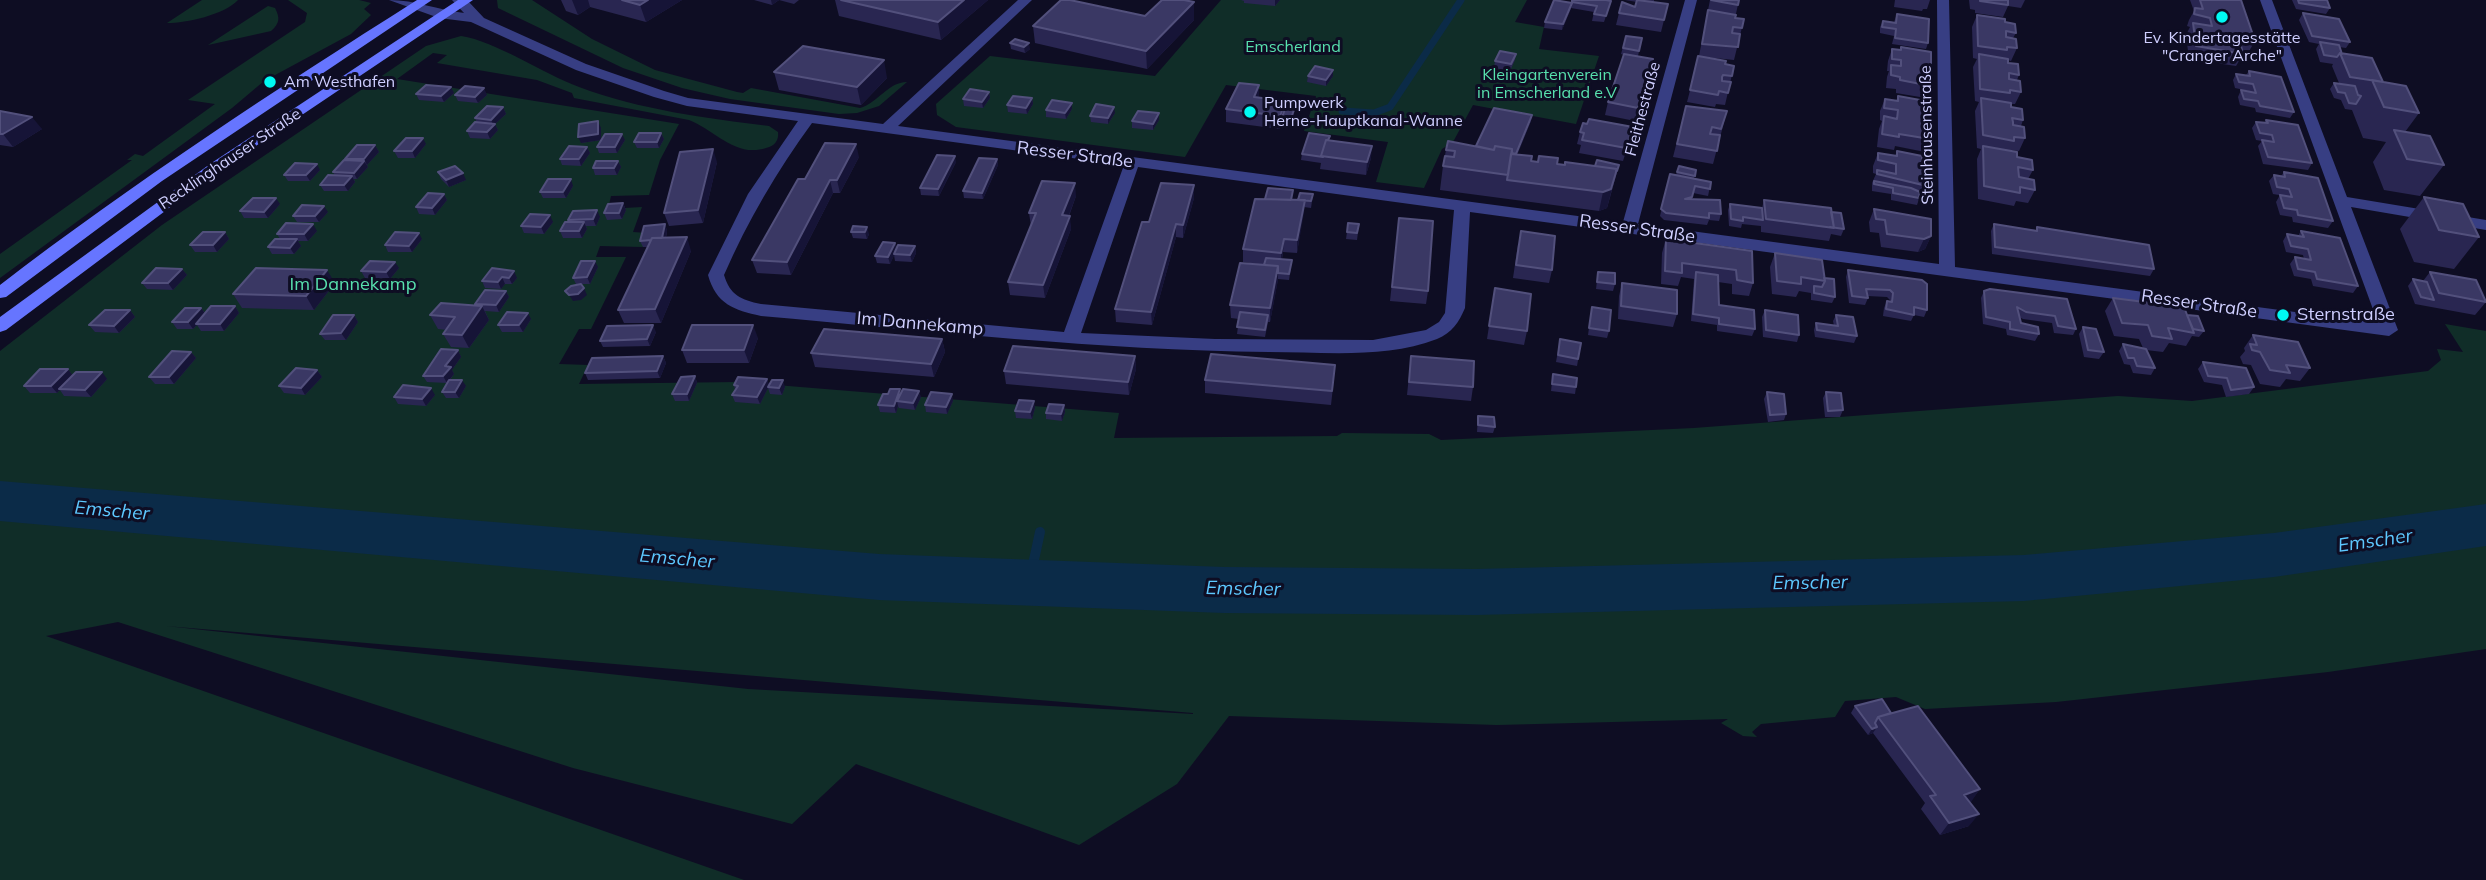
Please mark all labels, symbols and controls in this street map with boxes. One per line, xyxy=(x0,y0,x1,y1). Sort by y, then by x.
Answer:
marker: Ev. Kindertagesstätte "Cranger Arche" xyxy=(2214,9,2230,25)
place label: Ev. Kindertagesstätte "Cranger Arche" xyxy=(2144,28,2300,66)
park label: Emscherland xyxy=(1245,37,1341,57)
street label: Fleithestraße xyxy=(1621,60,1665,158)
park label: Kleingartenverein in Emscherland e.V xyxy=(1477,65,1617,103)
street label: Steinhausenstraße xyxy=(1916,65,1938,205)
place label: Am Westhafen xyxy=(284,72,395,92)
marker: Am Westhafen xyxy=(262,74,278,90)
place label: Pumpwerk Herne-Hauptkanal-Wanne xyxy=(1264,93,1463,131)
street label: Recklinghauser Straße xyxy=(155,104,305,214)
marker: Pumpwerk Herne-Hauptkanal-Wanne xyxy=(1242,104,1258,120)
street label: Resser Straße xyxy=(1016,137,1134,173)
street label: Resser Straße xyxy=(1578,210,1696,248)
park label: Im Dannekamp xyxy=(290,274,416,296)
street label: Resser Straße xyxy=(2140,285,2258,323)
place label: Sternstraße xyxy=(2297,304,2395,326)
marker: Sternstraße xyxy=(2275,307,2291,323)
street label: Im Dannekamp xyxy=(856,308,984,340)
water label: Emscher xyxy=(74,496,150,526)
water label: Emscher xyxy=(2336,524,2414,558)
water label: Emscher xyxy=(639,544,715,574)
water label: Emscher xyxy=(1772,571,1848,595)
water label: Emscher xyxy=(1205,577,1281,601)

